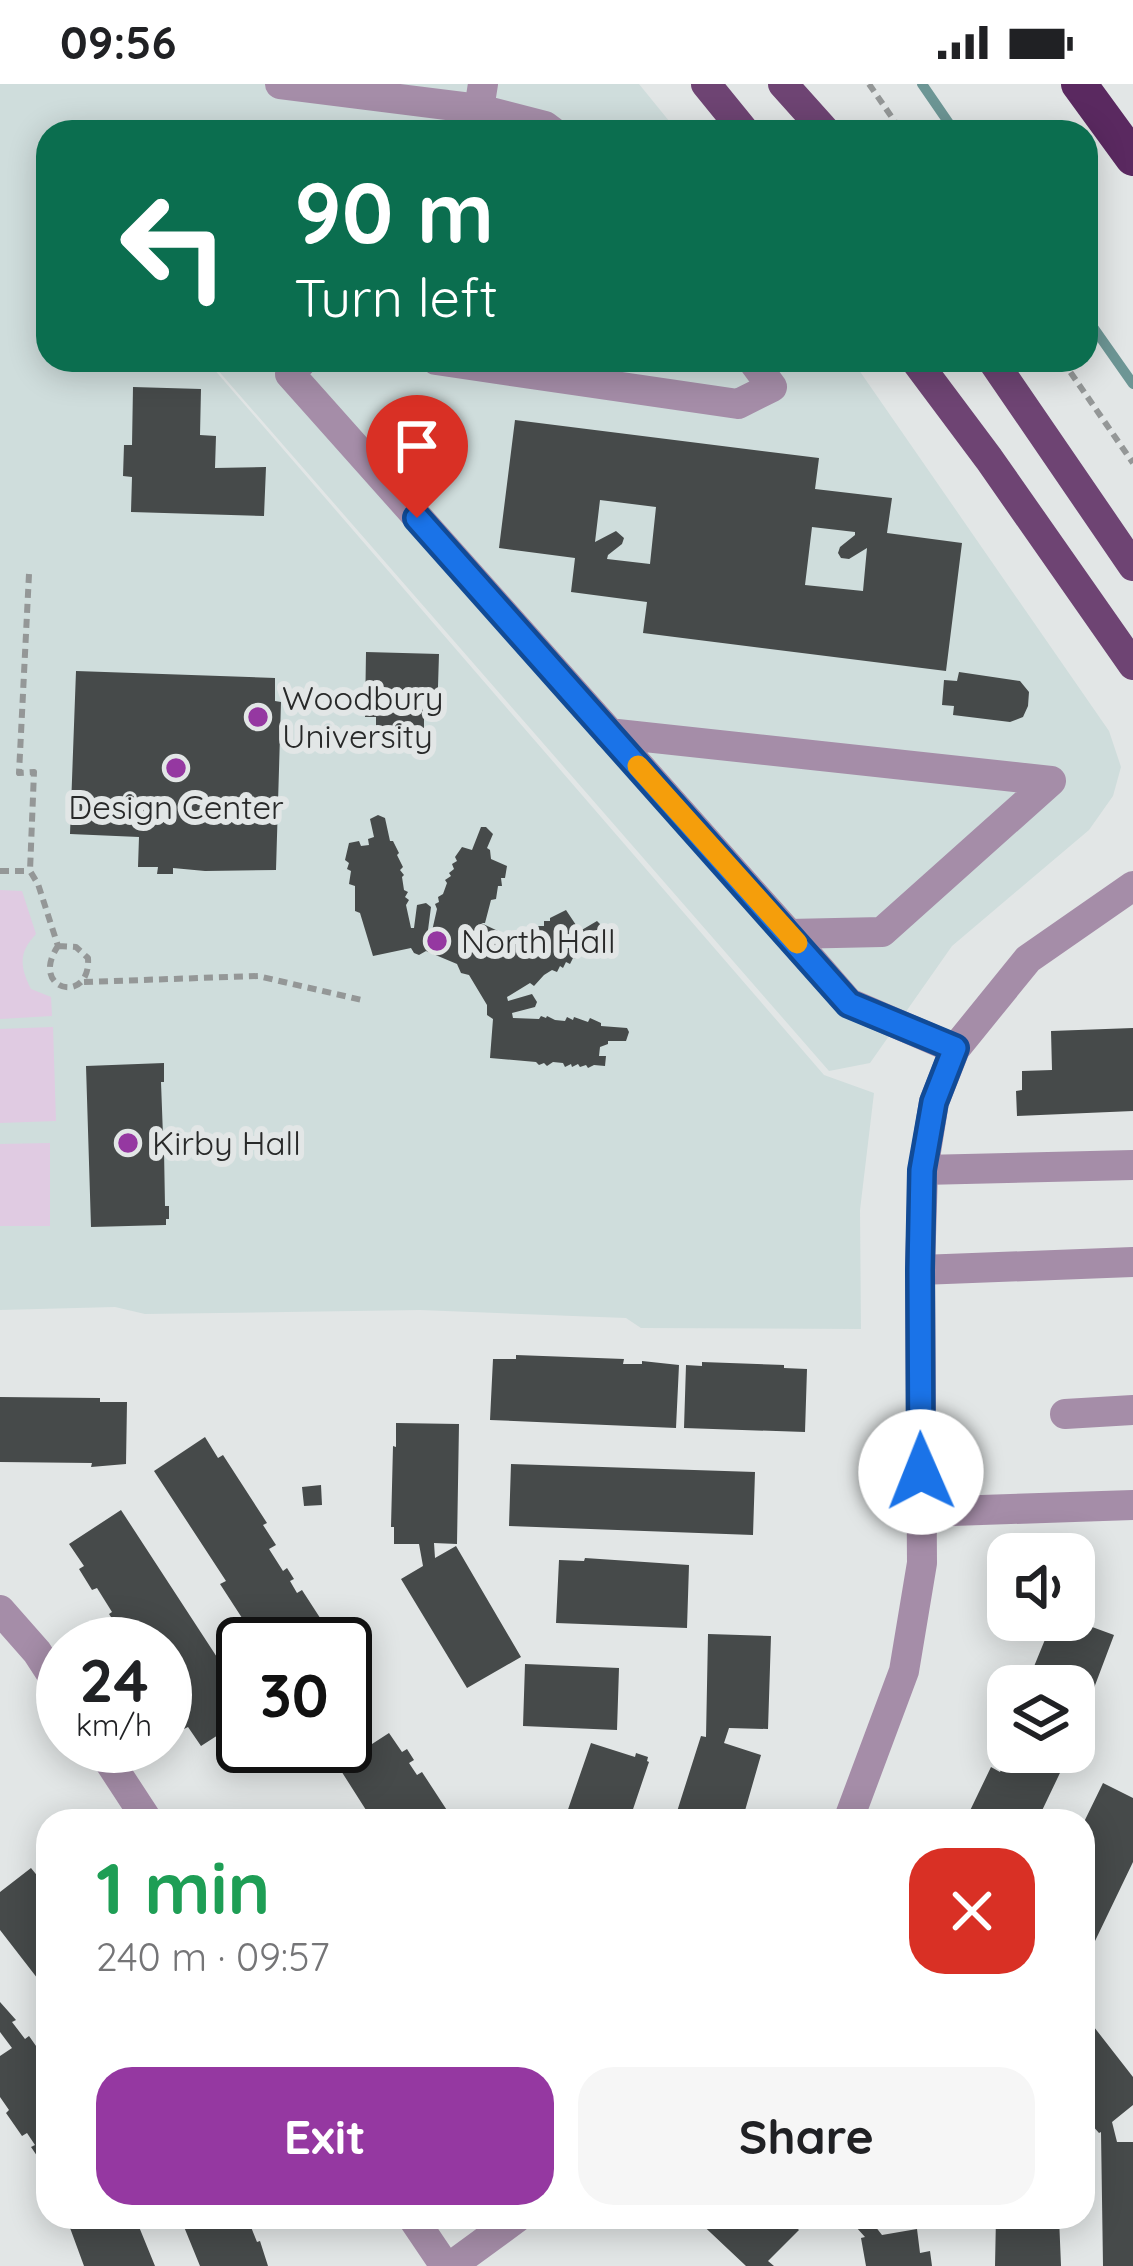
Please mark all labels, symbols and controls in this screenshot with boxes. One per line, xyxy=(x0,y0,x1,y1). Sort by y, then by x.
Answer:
text: 09:56 xyxy=(60,14,176,70)
text: 90 m xyxy=(294,159,494,264)
icon: left xyxy=(96,168,252,324)
text: Turn left xyxy=(294,263,498,331)
pin xyxy=(366,395,468,518)
icon: arrive xyxy=(384,413,450,479)
place label: Woodbury University xyxy=(282,677,443,756)
marker: Woodbury University xyxy=(245,704,271,730)
marker: Design Center xyxy=(163,755,189,781)
place label: Design Center xyxy=(68,786,284,827)
place label: North Hall xyxy=(461,920,616,961)
marker: North Hall xyxy=(424,928,450,954)
place label: Kirby Hall xyxy=(152,1122,301,1163)
marker: Kirby Hall xyxy=(115,1130,141,1156)
position arrow xyxy=(858,1409,984,1535)
map controls xyxy=(987,1533,1095,1773)
button: sound xyxy=(987,1533,1095,1641)
speed limit sign: 30 xyxy=(216,1617,372,1773)
text: 24 xyxy=(79,1642,149,1717)
button: layers xyxy=(987,1665,1095,1773)
text: km/h xyxy=(76,1706,152,1744)
text: 1 min xyxy=(96,1842,270,1932)
button: close xyxy=(909,1848,1035,1974)
text: 240 m · 09:57 xyxy=(96,1932,329,1981)
button: Exit xyxy=(96,2067,554,2205)
button: Share xyxy=(578,2067,1035,2205)

